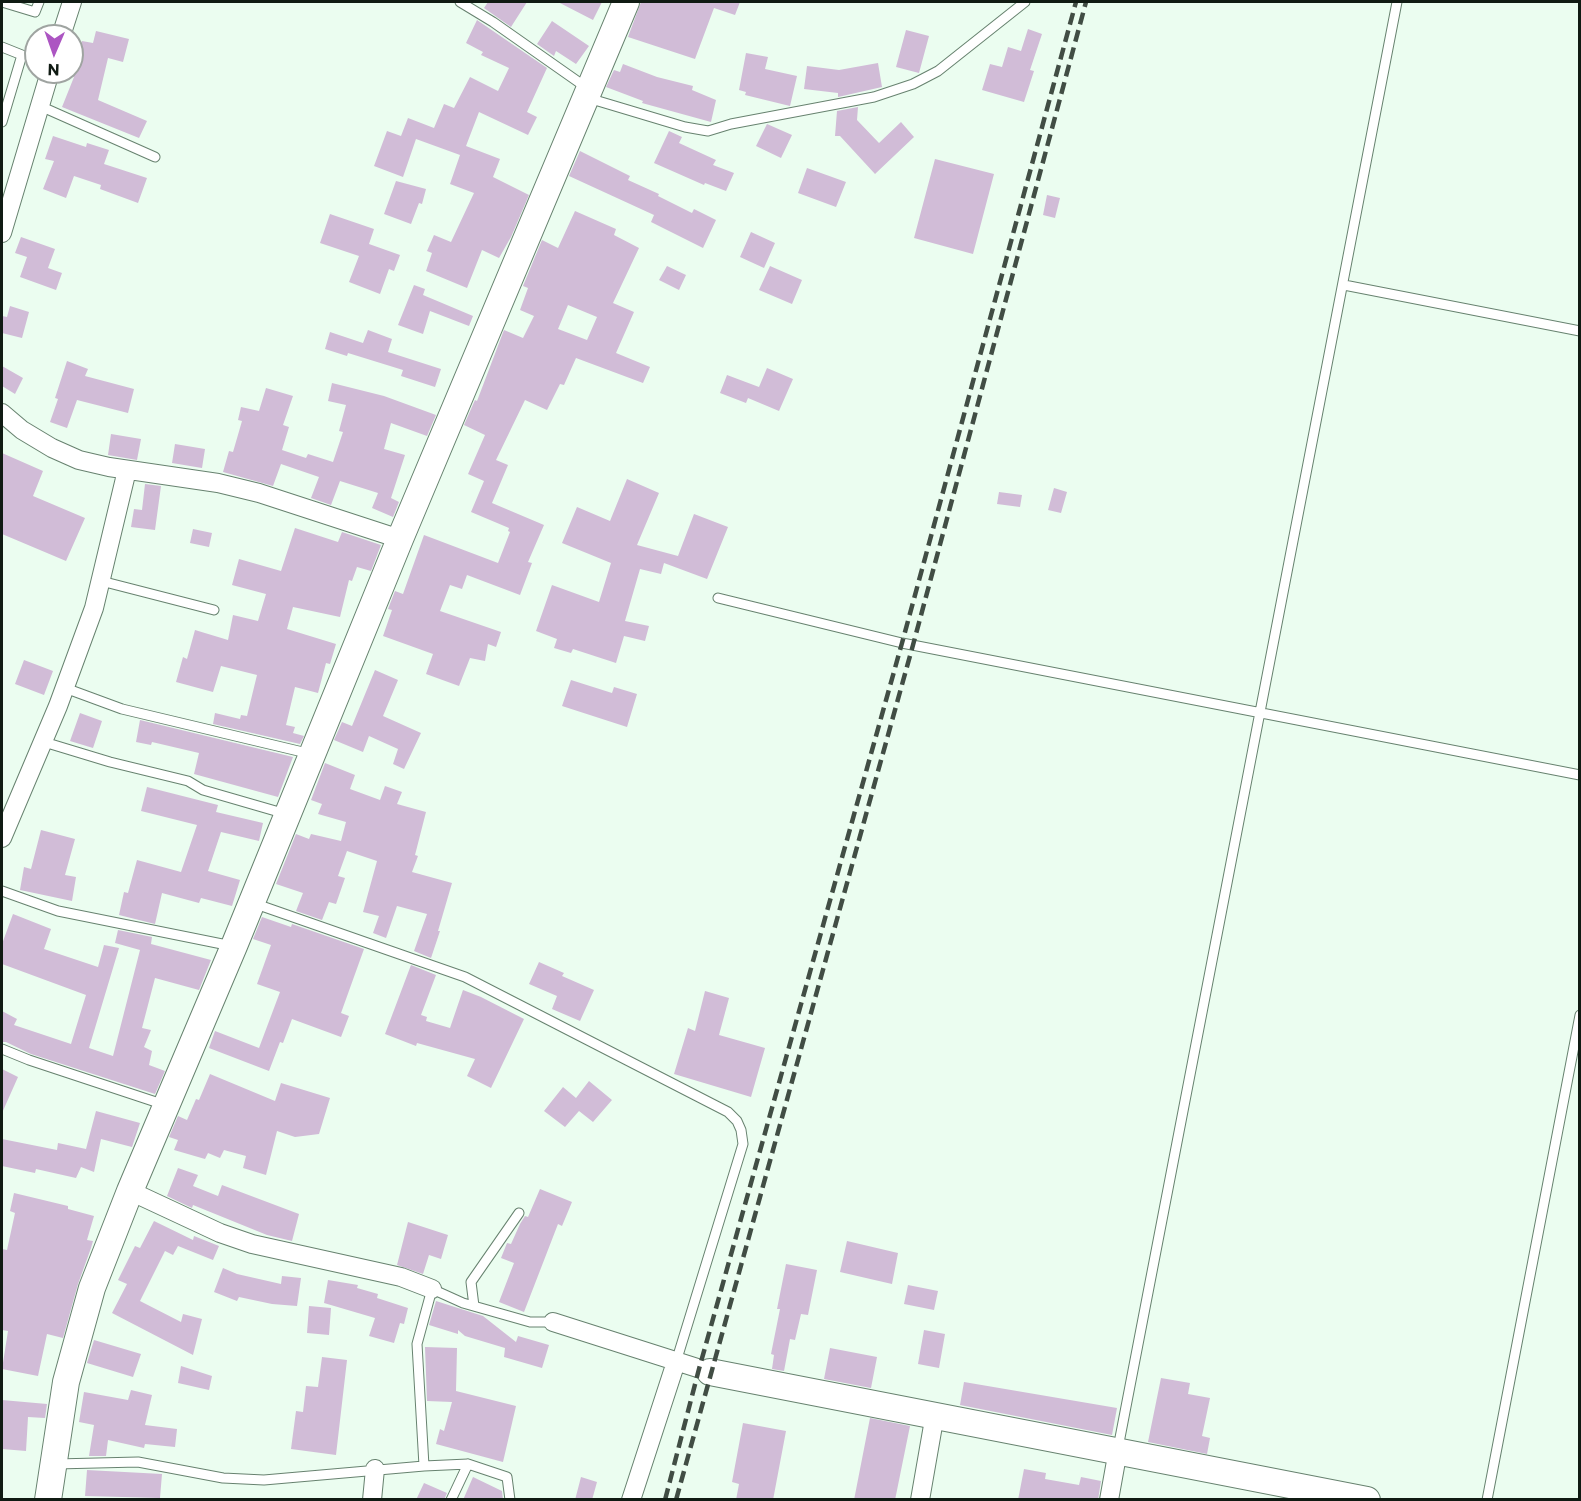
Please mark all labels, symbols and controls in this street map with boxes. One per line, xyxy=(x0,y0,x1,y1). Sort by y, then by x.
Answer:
north arrow xyxy=(24,24,84,84)
text: N xyxy=(47,61,60,80)

